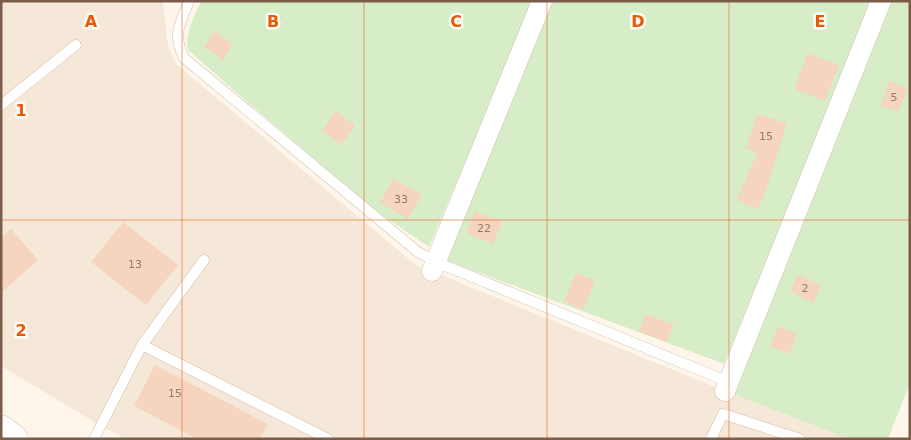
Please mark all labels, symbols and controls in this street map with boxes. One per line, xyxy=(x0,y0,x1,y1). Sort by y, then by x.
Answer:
text: A xyxy=(85,12,98,31)
text: B xyxy=(267,12,279,31)
text: C xyxy=(450,12,462,31)
text: D xyxy=(631,12,645,31)
text: E xyxy=(815,12,825,31)
house number: 5 xyxy=(891,91,898,104)
text: 1 xyxy=(15,101,27,120)
house number: 15 xyxy=(759,130,773,143)
house number: 33 xyxy=(394,193,408,206)
house number: 22 xyxy=(477,222,491,235)
house number: 13 xyxy=(128,258,142,271)
house number: 2 xyxy=(802,282,809,295)
text: 2 xyxy=(15,321,27,340)
house number: 15 xyxy=(168,387,182,400)

